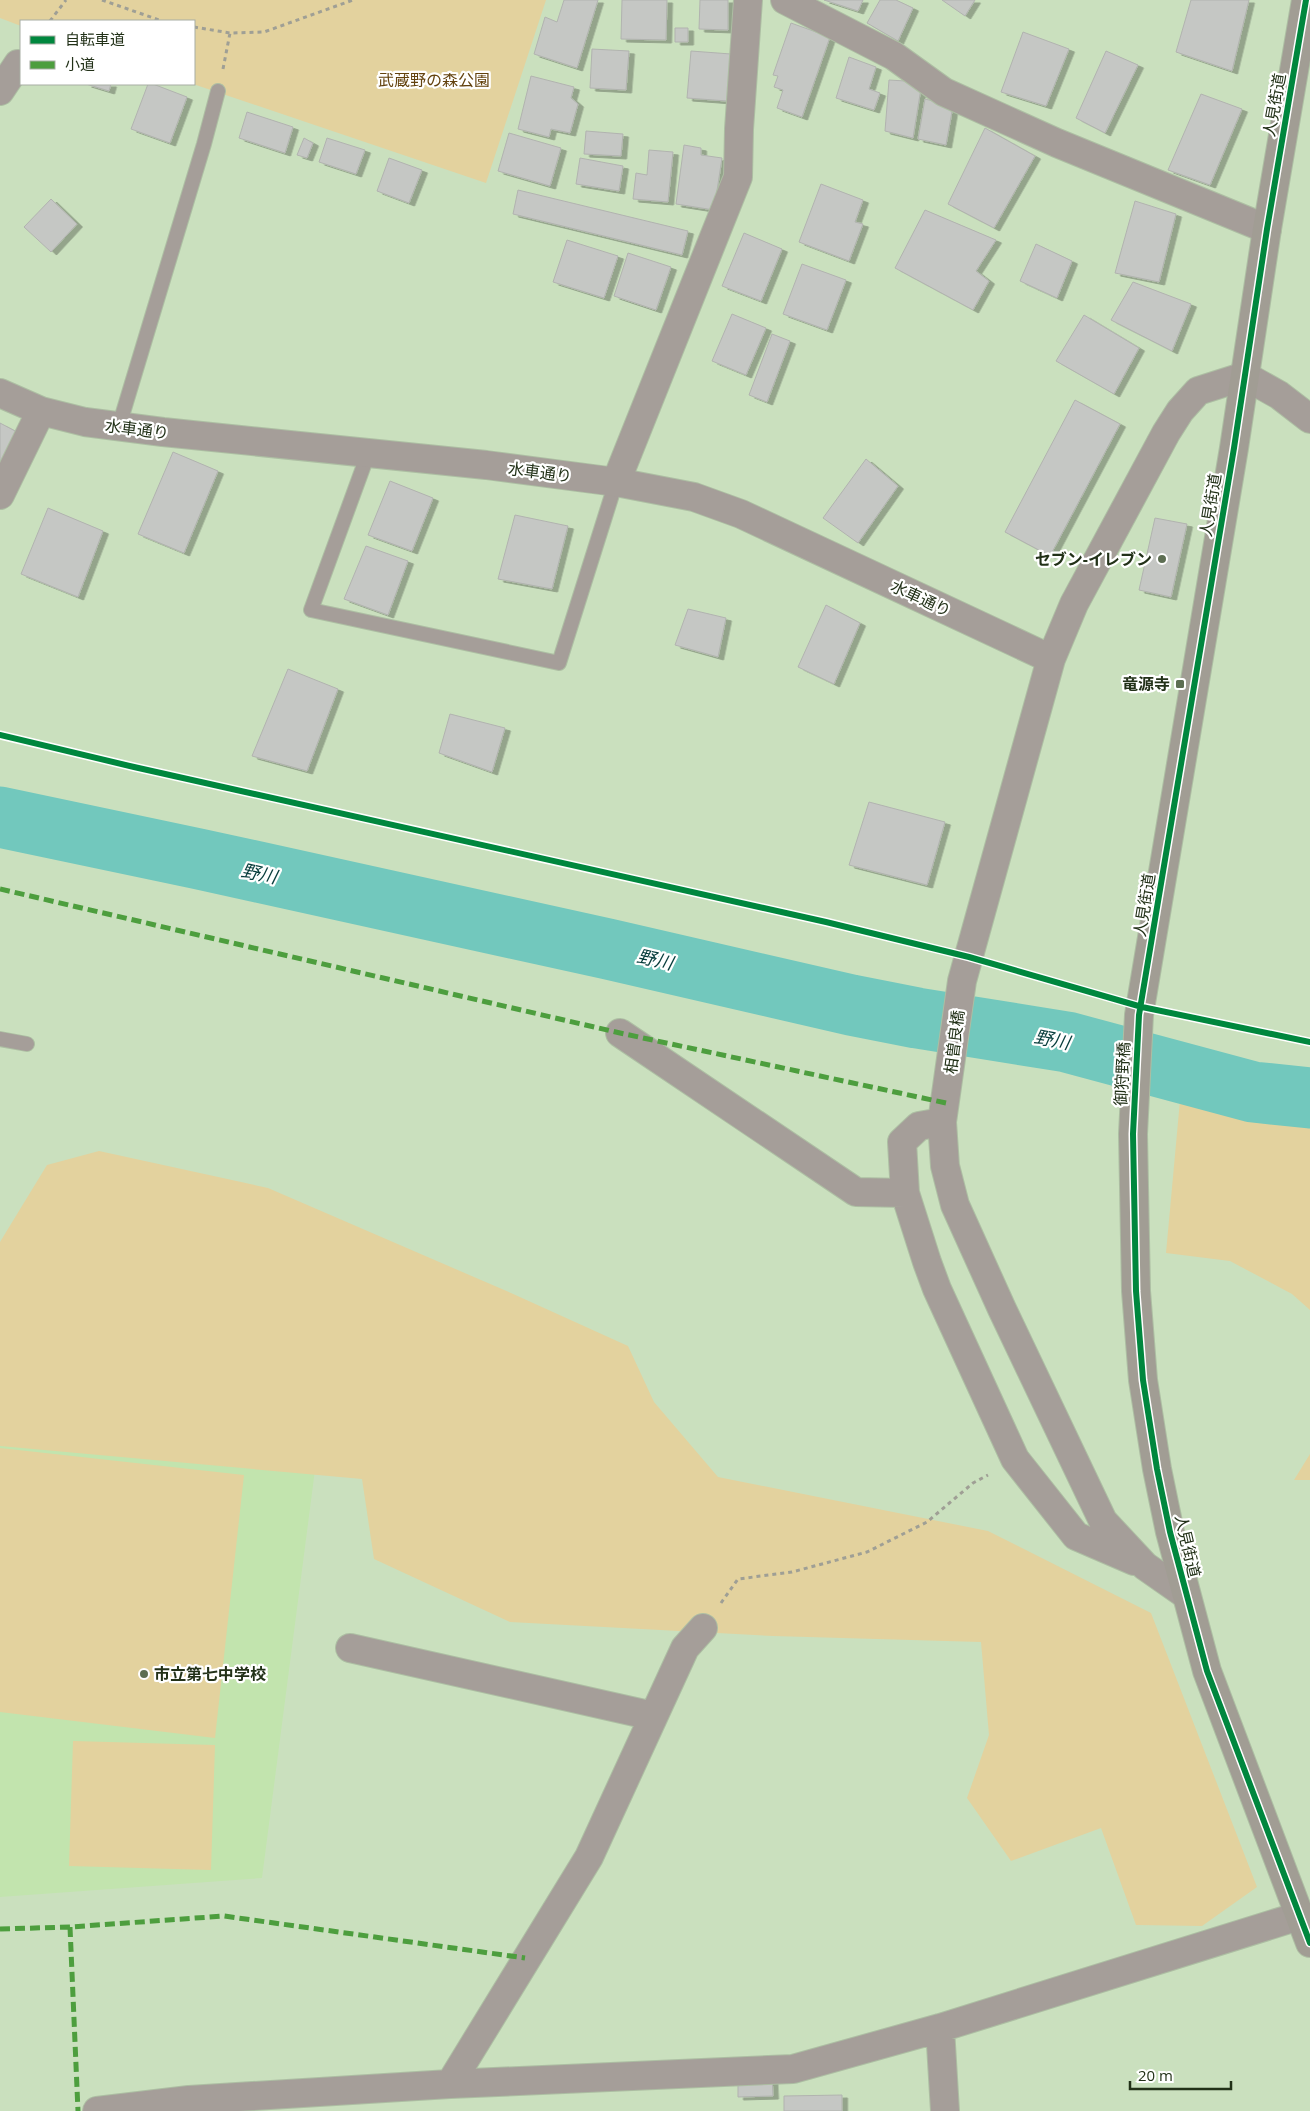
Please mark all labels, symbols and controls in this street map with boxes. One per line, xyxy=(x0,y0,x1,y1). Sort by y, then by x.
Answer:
legend xyxy=(20,20,195,85)
text: 自転車道 xyxy=(65,29,125,49)
text: 小道 xyxy=(65,54,95,74)
park label: 武蔵野の森公園 xyxy=(378,69,490,91)
street label: 人見街道 xyxy=(1258,72,1290,138)
street label: 水車通り xyxy=(104,414,170,444)
street label: 水車通り xyxy=(507,457,573,487)
street label: 人見街道 xyxy=(1194,472,1226,538)
place label: セブン-イレブン xyxy=(1035,548,1152,570)
marker: セブン-イレブン xyxy=(1156,553,1168,565)
street label: 水車通り xyxy=(887,575,955,621)
place label: 竜源寺 xyxy=(1122,673,1170,695)
marker: 竜源寺 xyxy=(1174,678,1186,690)
water label: 野川 xyxy=(239,858,281,889)
street label: 人見街道 xyxy=(1128,872,1160,938)
water label: 野川 xyxy=(635,943,677,975)
street label: 相曽良橋 xyxy=(939,1009,969,1075)
water label: 野川 xyxy=(1032,1024,1074,1055)
street label: 御狩野橋 xyxy=(1109,1041,1135,1107)
street label: 人見街道 xyxy=(1170,1512,1206,1580)
place label: 市立第七中学校 xyxy=(154,1663,266,1685)
marker: 市立第七中学校 xyxy=(138,1668,150,1680)
scale bar xyxy=(1130,2058,1231,2090)
text: 20 m xyxy=(1138,2065,1173,2085)

